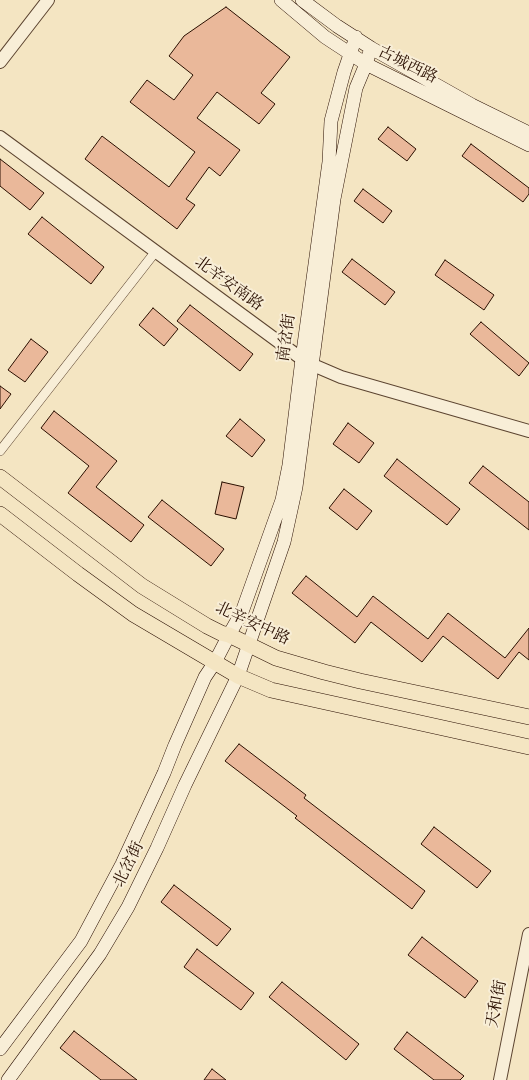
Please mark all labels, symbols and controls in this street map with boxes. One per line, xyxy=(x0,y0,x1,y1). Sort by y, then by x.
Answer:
street label: 古城西路 xyxy=(374,43,440,89)
street label: 北辛安南路 xyxy=(190,254,266,316)
street label: 南岔街 xyxy=(275,313,301,363)
street label: 北辛安中路 xyxy=(212,599,292,651)
street label: 北岔街 xyxy=(111,839,149,891)
street label: 天和街 xyxy=(484,979,512,1029)

